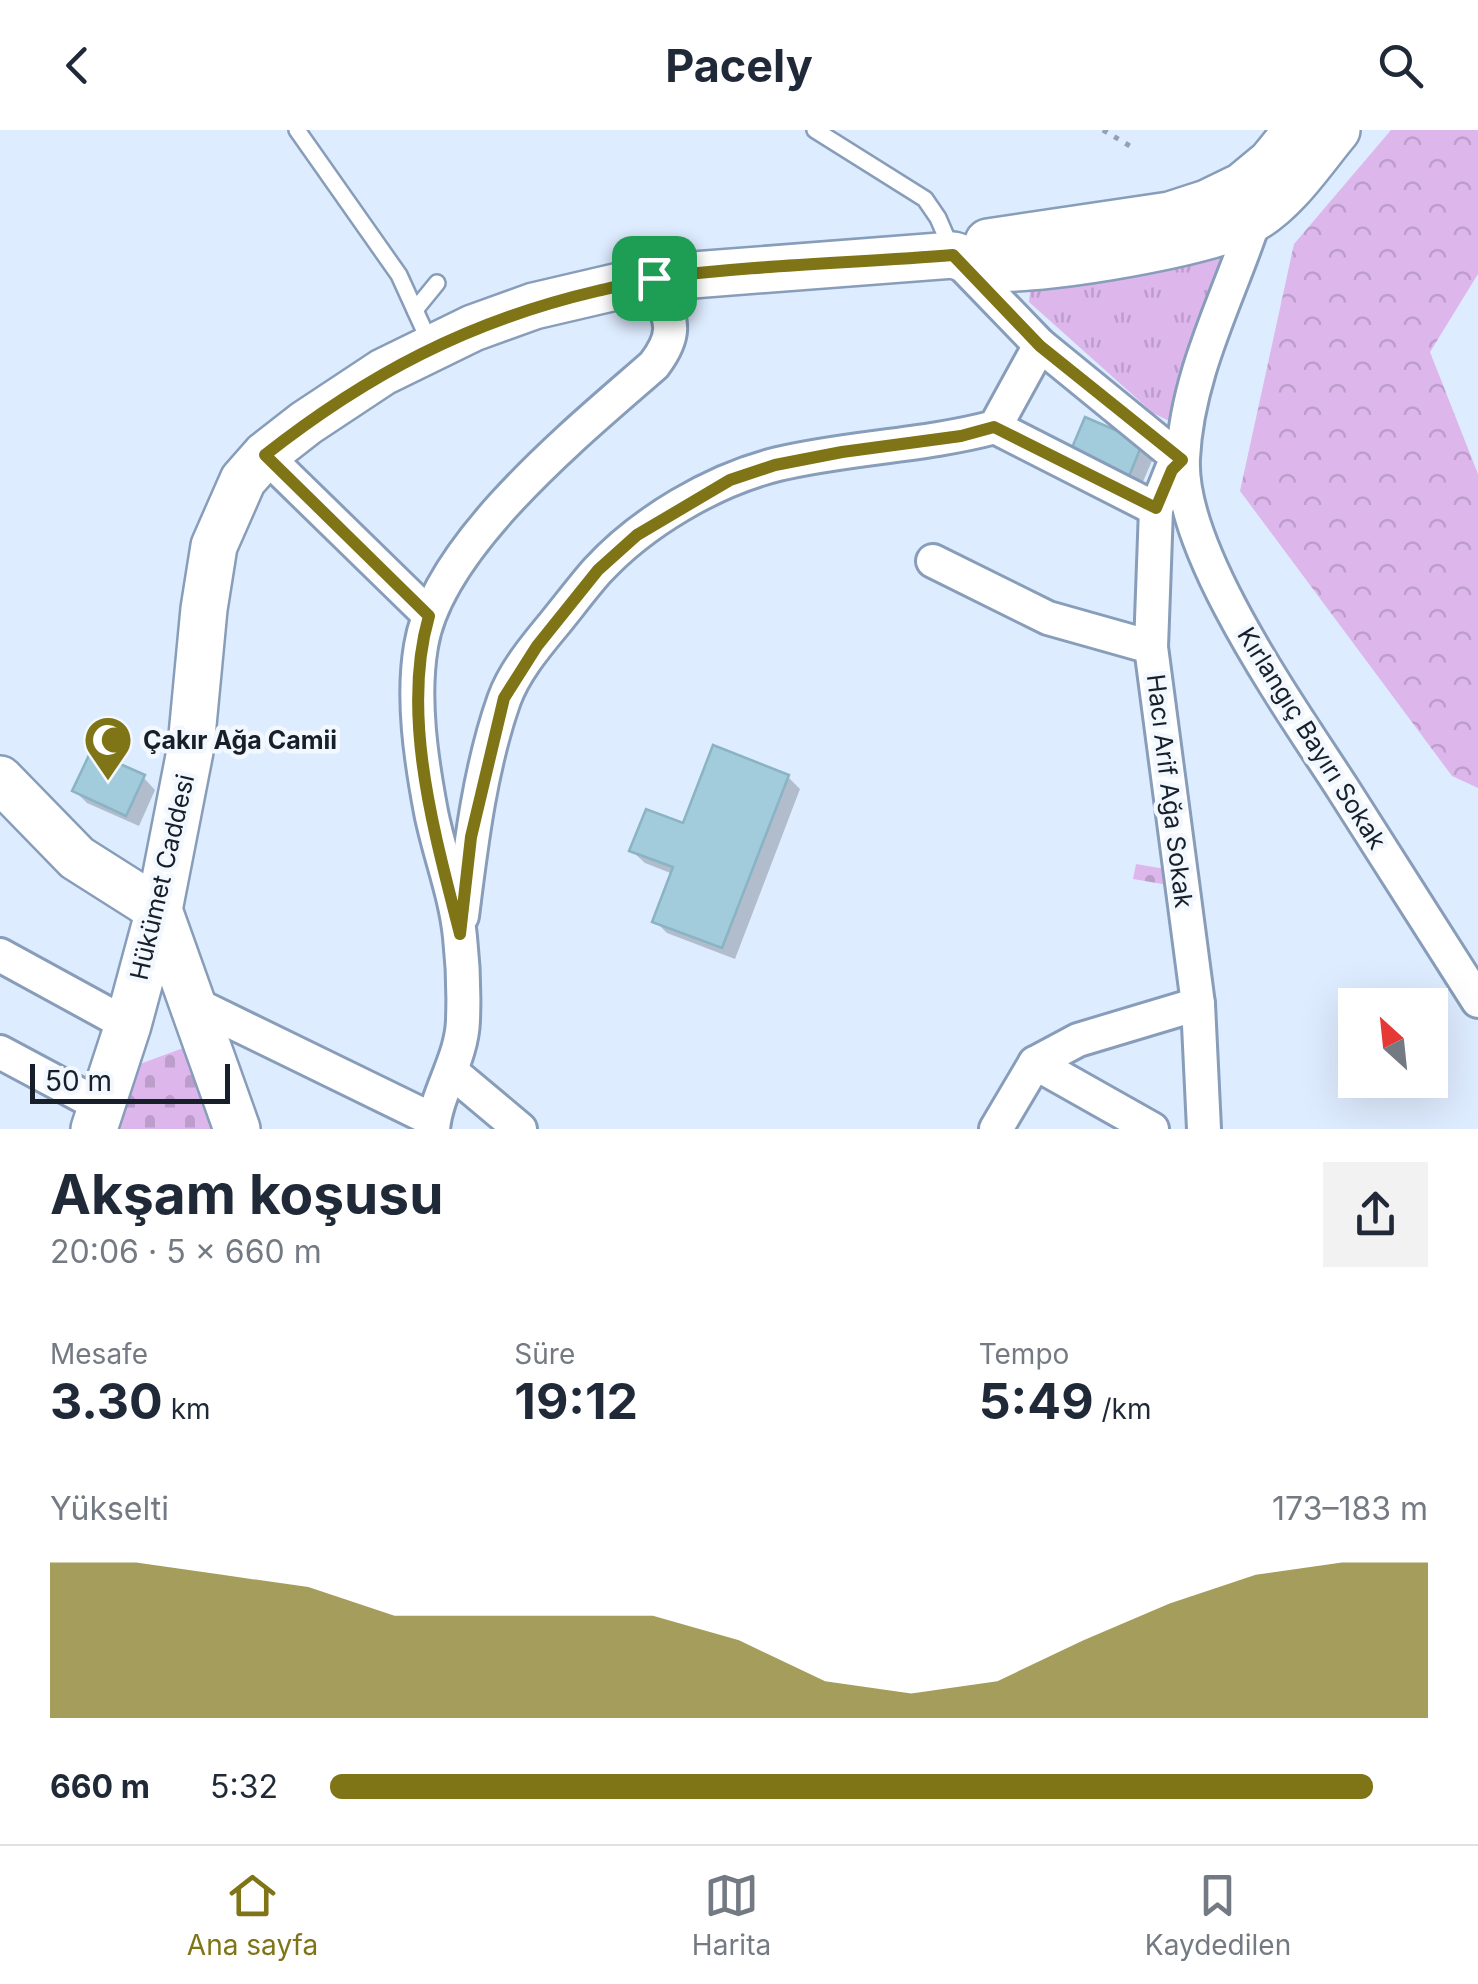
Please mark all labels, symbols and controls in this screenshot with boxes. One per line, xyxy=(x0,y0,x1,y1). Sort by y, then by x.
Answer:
icon: back xyxy=(50,38,105,93)
text: Pacely xyxy=(665,38,813,93)
icon: search xyxy=(1373,38,1428,93)
pin xyxy=(612,236,697,321)
icon: arrive xyxy=(627,251,682,306)
street label: Kırlangıç Bayırı Sokak xyxy=(1231,621,1393,855)
street label: Hacı Arif Ağa Sokak xyxy=(1141,672,1199,910)
mosque icon: Çakır Ağa Camii xyxy=(82,714,134,782)
place label: Çakır Ağa Camii xyxy=(143,725,337,755)
street label: Hükümet Caddesi xyxy=(124,771,200,983)
north arrow xyxy=(1338,988,1448,1098)
map controls xyxy=(1338,988,1448,1098)
scale bar xyxy=(30,1059,230,1104)
text: 50 m xyxy=(45,1064,112,1098)
text: Akşam koşusu xyxy=(50,1161,443,1227)
button: share xyxy=(1323,1162,1428,1267)
text: 20:06 · 5 × 660 m xyxy=(50,1232,322,1271)
text: Mesafe xyxy=(50,1337,148,1371)
text: Süre xyxy=(514,1337,575,1371)
text: Tempo xyxy=(979,1337,1069,1371)
text: 3.30 xyxy=(50,1371,163,1431)
text: 19:12 xyxy=(514,1371,638,1431)
text: 5:49 xyxy=(979,1371,1094,1431)
text: km xyxy=(163,1392,211,1426)
text: /km xyxy=(1094,1392,1151,1426)
text: Yükselti xyxy=(50,1489,169,1528)
text: 173–183 m xyxy=(1272,1489,1428,1528)
text: 660 m xyxy=(50,1767,150,1806)
text: 5:32 xyxy=(210,1767,278,1806)
tab: Ana sayfa xyxy=(187,1868,318,1962)
tab: Harita xyxy=(692,1868,771,1962)
tab: Kaydedilen xyxy=(1145,1868,1291,1962)

